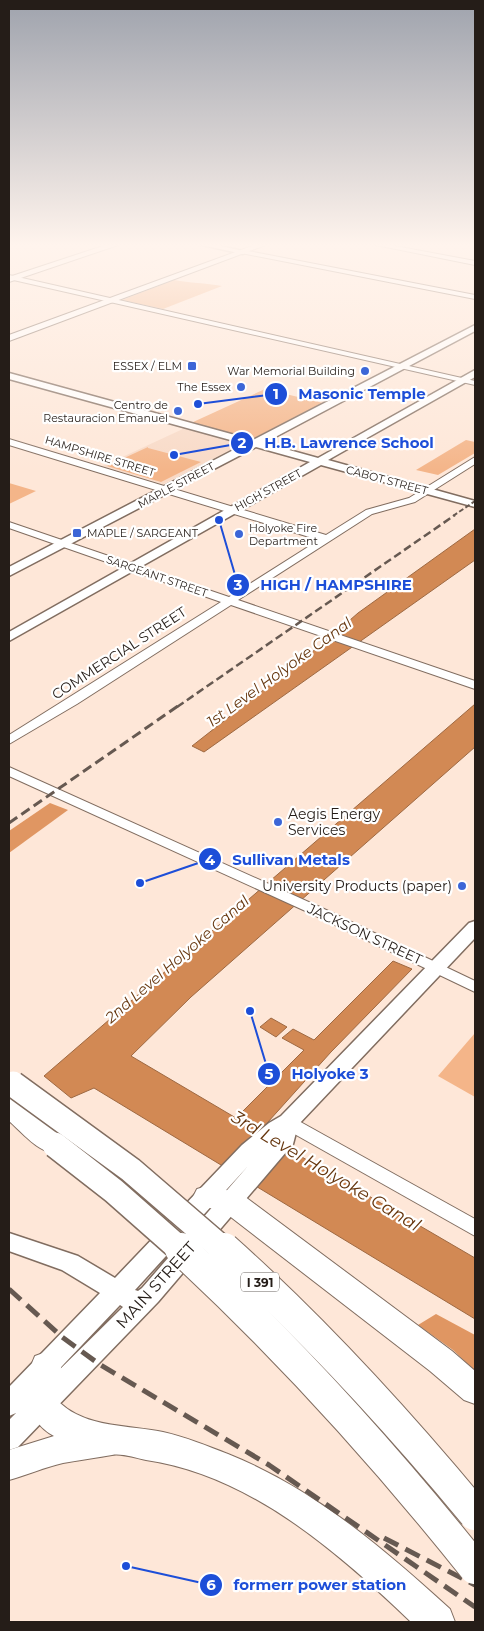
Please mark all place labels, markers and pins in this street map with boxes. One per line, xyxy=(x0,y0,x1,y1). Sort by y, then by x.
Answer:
place label: ESSEX / ELM xyxy=(113,359,182,373)
marker: ESSEX / ELM xyxy=(186,360,198,372)
place label: War Memorial Building xyxy=(227,364,355,378)
marker: War Memorial Building xyxy=(359,365,371,377)
callout: Masonic Temple xyxy=(264,379,436,409)
place label: The Essex xyxy=(177,380,231,394)
marker: The Essex xyxy=(235,381,247,393)
place label: Centro de Restauracion Emanuel xyxy=(43,398,168,425)
marker: Centro de Restauracion Emanuel xyxy=(172,405,184,417)
callout: H.B. Lawrence School xyxy=(229,428,444,458)
place label: Holyoke Fire Department xyxy=(249,521,318,548)
place label: MAPLE / SARGEANT xyxy=(87,526,199,540)
marker: MAPLE / SARGEANT xyxy=(71,527,83,539)
marker: Holyoke Fire Department xyxy=(233,528,245,540)
callout: HIGH / HAMPSHIRE xyxy=(225,570,422,600)
place label: Aegis Energy Services xyxy=(288,805,381,839)
marker: Aegis Energy Services xyxy=(272,816,284,828)
callout: Sullivan Metals xyxy=(197,844,360,874)
place label: University Products (paper) xyxy=(262,877,452,895)
marker: University Products (paper) xyxy=(456,880,468,892)
callout: Holyoke 3 xyxy=(256,1059,378,1089)
callout: formerr power station xyxy=(198,1570,416,1600)

